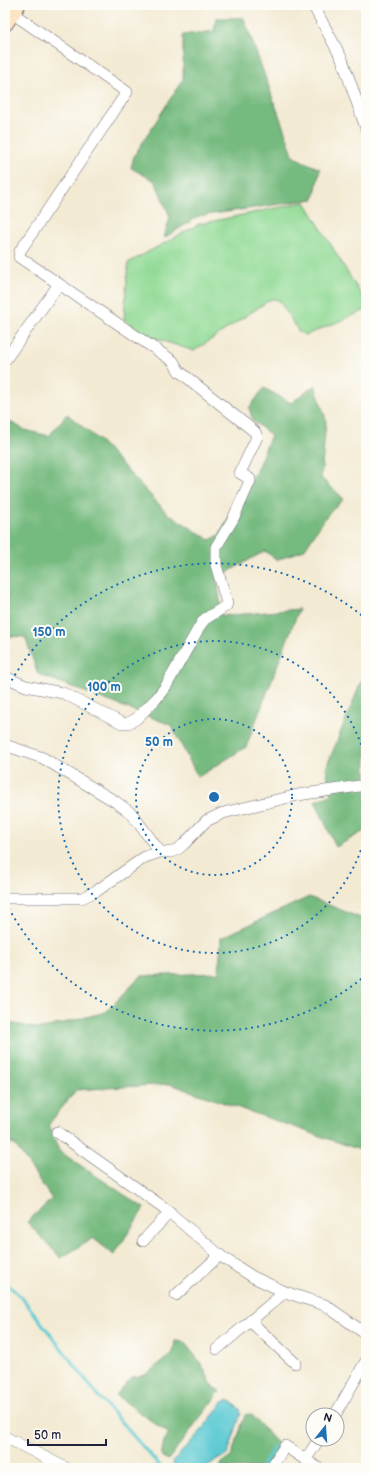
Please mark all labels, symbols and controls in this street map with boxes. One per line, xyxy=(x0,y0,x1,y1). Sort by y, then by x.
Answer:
text: 150 m xyxy=(33,625,65,640)
text: 100 m xyxy=(87,680,121,695)
text: 50 m xyxy=(145,735,173,750)
centre of rings xyxy=(207,790,221,804)
north arrow xyxy=(305,1407,345,1447)
text: N xyxy=(322,1410,334,1425)
scale bar xyxy=(28,1421,106,1447)
text: 50 m xyxy=(34,1428,61,1443)

